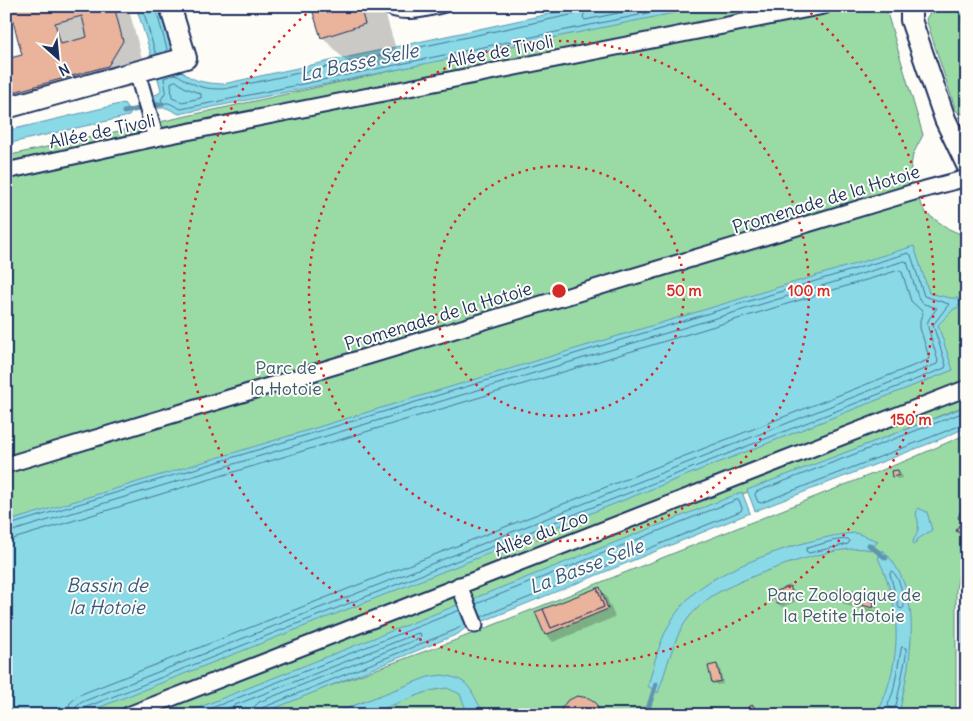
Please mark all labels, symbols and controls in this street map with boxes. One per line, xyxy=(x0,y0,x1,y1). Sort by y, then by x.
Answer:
street label: Allée de Tivoli xyxy=(445,29,555,73)
north arrow xyxy=(32,32,82,82)
water label: La Basse Selle xyxy=(298,37,422,86)
text: N xyxy=(56,59,72,80)
street label: Allée de Tivoli xyxy=(47,109,157,153)
street label: Promenade de la Hotoie xyxy=(730,160,922,238)
street label: Promenade de la Hotoie xyxy=(342,277,534,355)
text: 50 m xyxy=(666,281,702,300)
text: 100 m xyxy=(788,281,830,300)
centre of rings xyxy=(550,282,568,300)
park label: Parc de la Hotoie xyxy=(250,356,322,400)
text: 150 m xyxy=(890,410,932,429)
street label: Allée du Zoo xyxy=(491,505,591,561)
water label: La Basse Selle xyxy=(525,533,648,599)
water label: Bassin de la Hotoie xyxy=(66,573,150,619)
park label: Parc Zoologique de la Petite Hotoie xyxy=(767,583,921,627)

